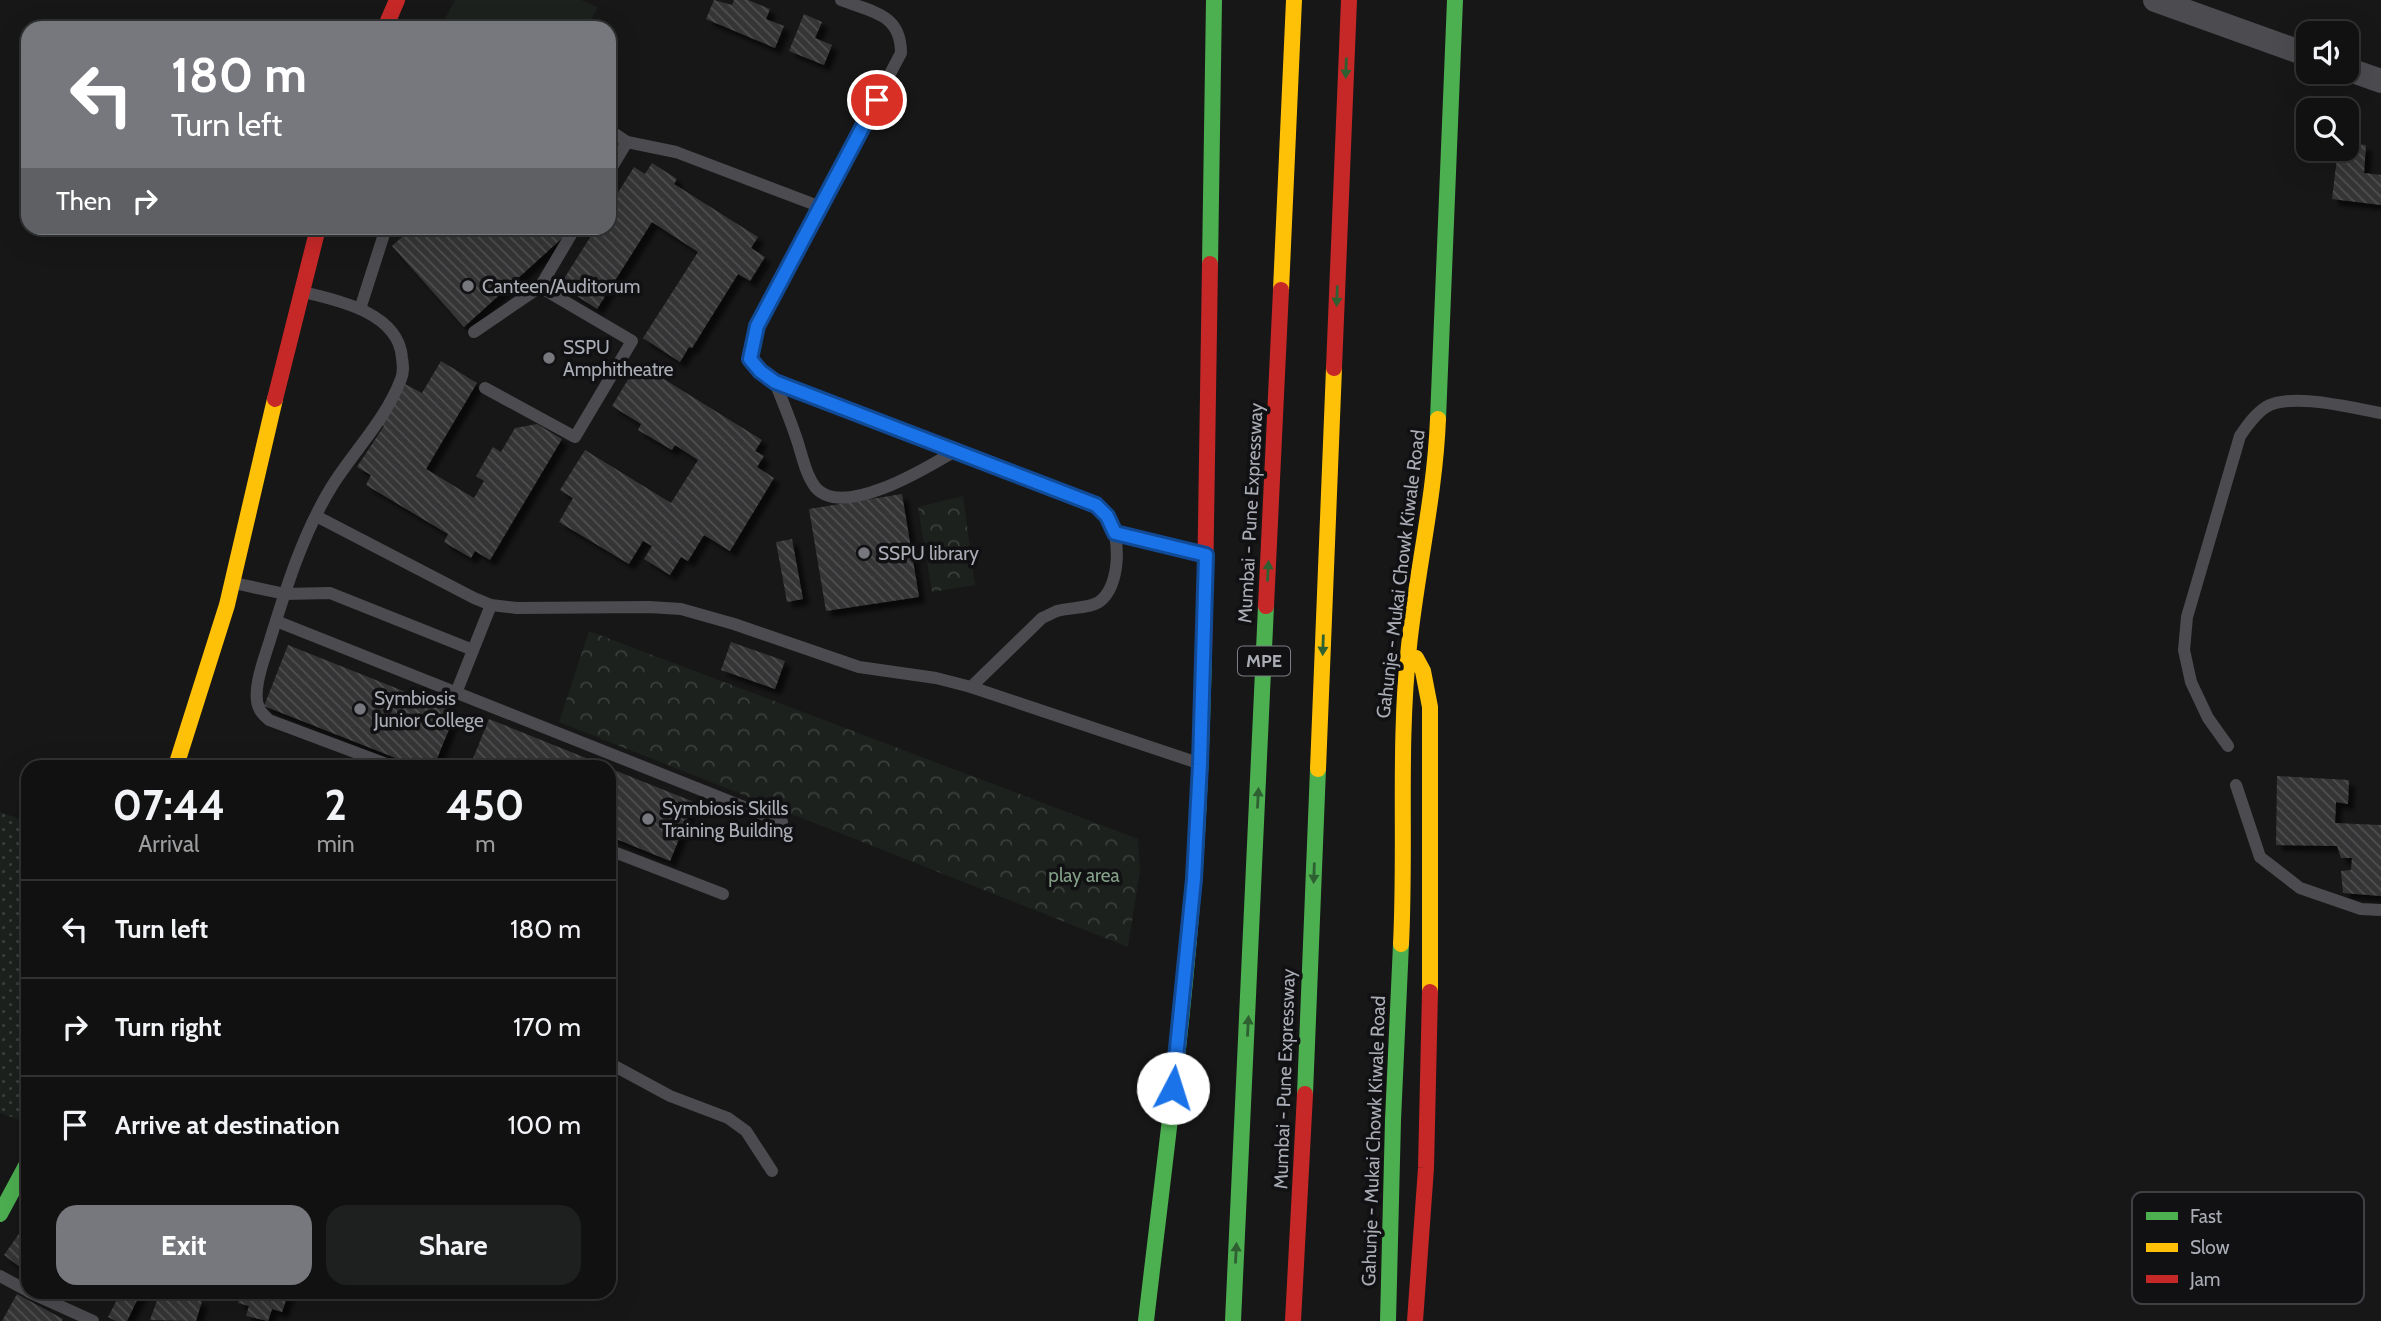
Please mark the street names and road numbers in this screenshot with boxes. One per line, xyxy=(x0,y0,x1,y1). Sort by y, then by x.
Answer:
street label: Mumbai - Pune Expressway xyxy=(1233,402,1268,624)
street label: Gahunje - Mukai Chowk Kiwale Road xyxy=(1371,428,1430,720)
road number: MPE xyxy=(1238,646,1290,676)
street label: Mumbai - Pune Expressway xyxy=(1269,968,1300,1190)
street label: Gahunje - Mukai Chowk Kiwale Road xyxy=(1357,995,1390,1287)

